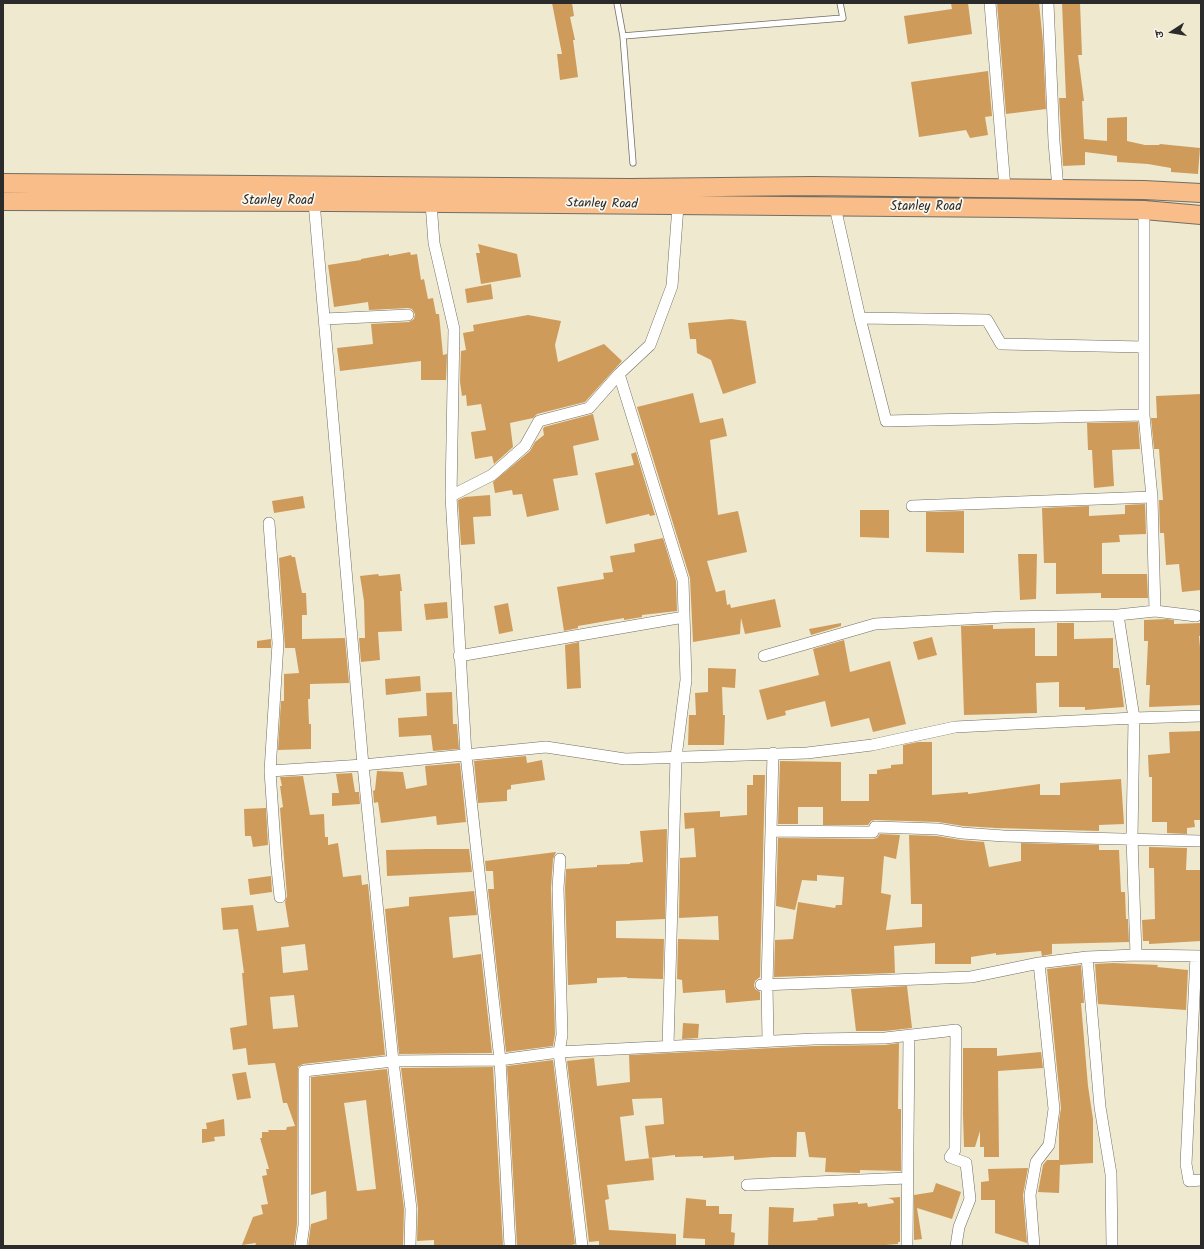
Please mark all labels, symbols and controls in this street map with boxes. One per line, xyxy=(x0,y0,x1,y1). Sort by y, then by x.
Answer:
north arrow xyxy=(1152,12,1192,52)
text: उ xyxy=(1151,29,1170,40)
street label: Stanley Road xyxy=(242,194,314,210)
street label: Stanley Road xyxy=(566,197,638,213)
street label: Stanley Road xyxy=(890,200,962,216)

